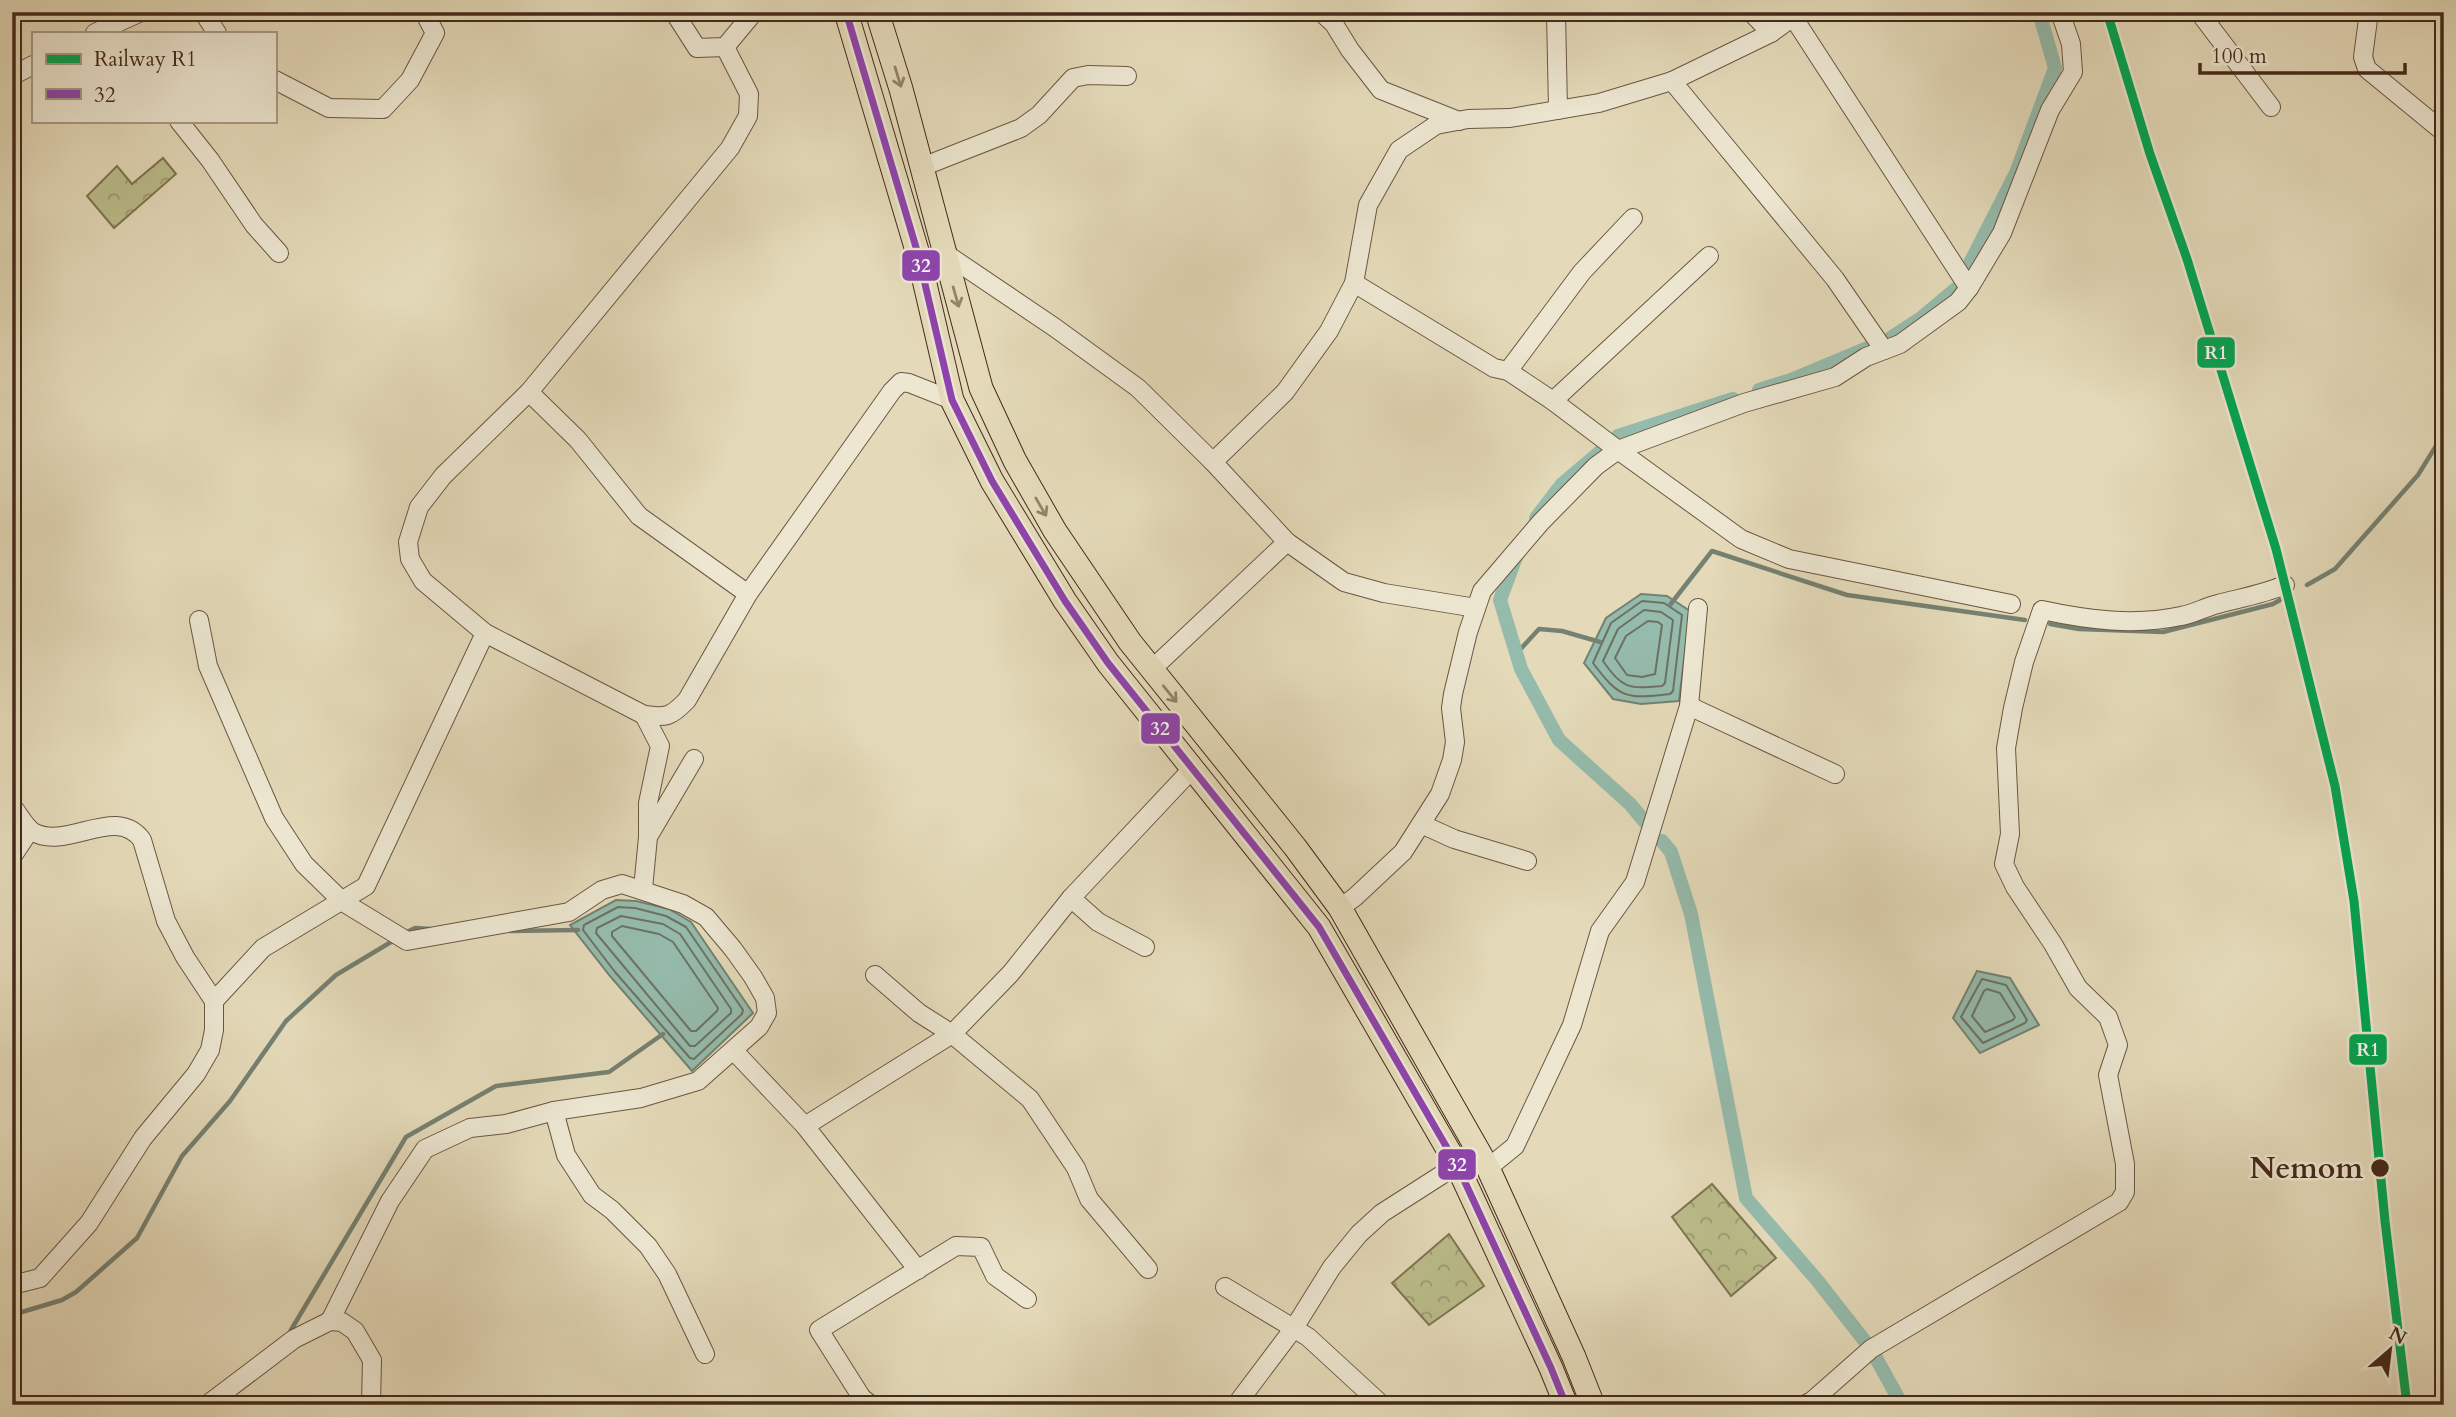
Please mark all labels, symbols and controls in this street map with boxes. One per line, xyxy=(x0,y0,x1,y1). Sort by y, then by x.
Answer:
legend xyxy=(32,32,276,122)
scale bar xyxy=(2200,32,2405,76)
text: 100 m xyxy=(2211,42,2267,71)
text: Railway R1 xyxy=(94,45,197,74)
one-way arrow xyxy=(892,66,905,88)
text: 32 xyxy=(94,81,116,110)
line badge: 32 xyxy=(901,249,941,282)
text: 32 xyxy=(911,253,931,279)
one-way arrow xyxy=(950,286,963,308)
line badge: R1 xyxy=(2196,336,2236,369)
text: R1 xyxy=(2204,340,2228,366)
one-way arrow xyxy=(1035,496,1049,516)
one-way arrow xyxy=(1162,685,1178,703)
line badge: 32 xyxy=(1140,712,1181,745)
text: 32 xyxy=(1150,716,1170,742)
line badge: R1 xyxy=(2348,1033,2388,1066)
text: R1 xyxy=(2356,1037,2380,1063)
line badge: 32 xyxy=(1437,1148,1477,1181)
place label: Nemom xyxy=(2249,1148,2363,1189)
text: 32 xyxy=(1447,1152,1467,1178)
marker: Nemom xyxy=(2369,1157,2391,1179)
north arrow xyxy=(2354,1316,2424,1386)
text: N xyxy=(2384,1321,2411,1351)

